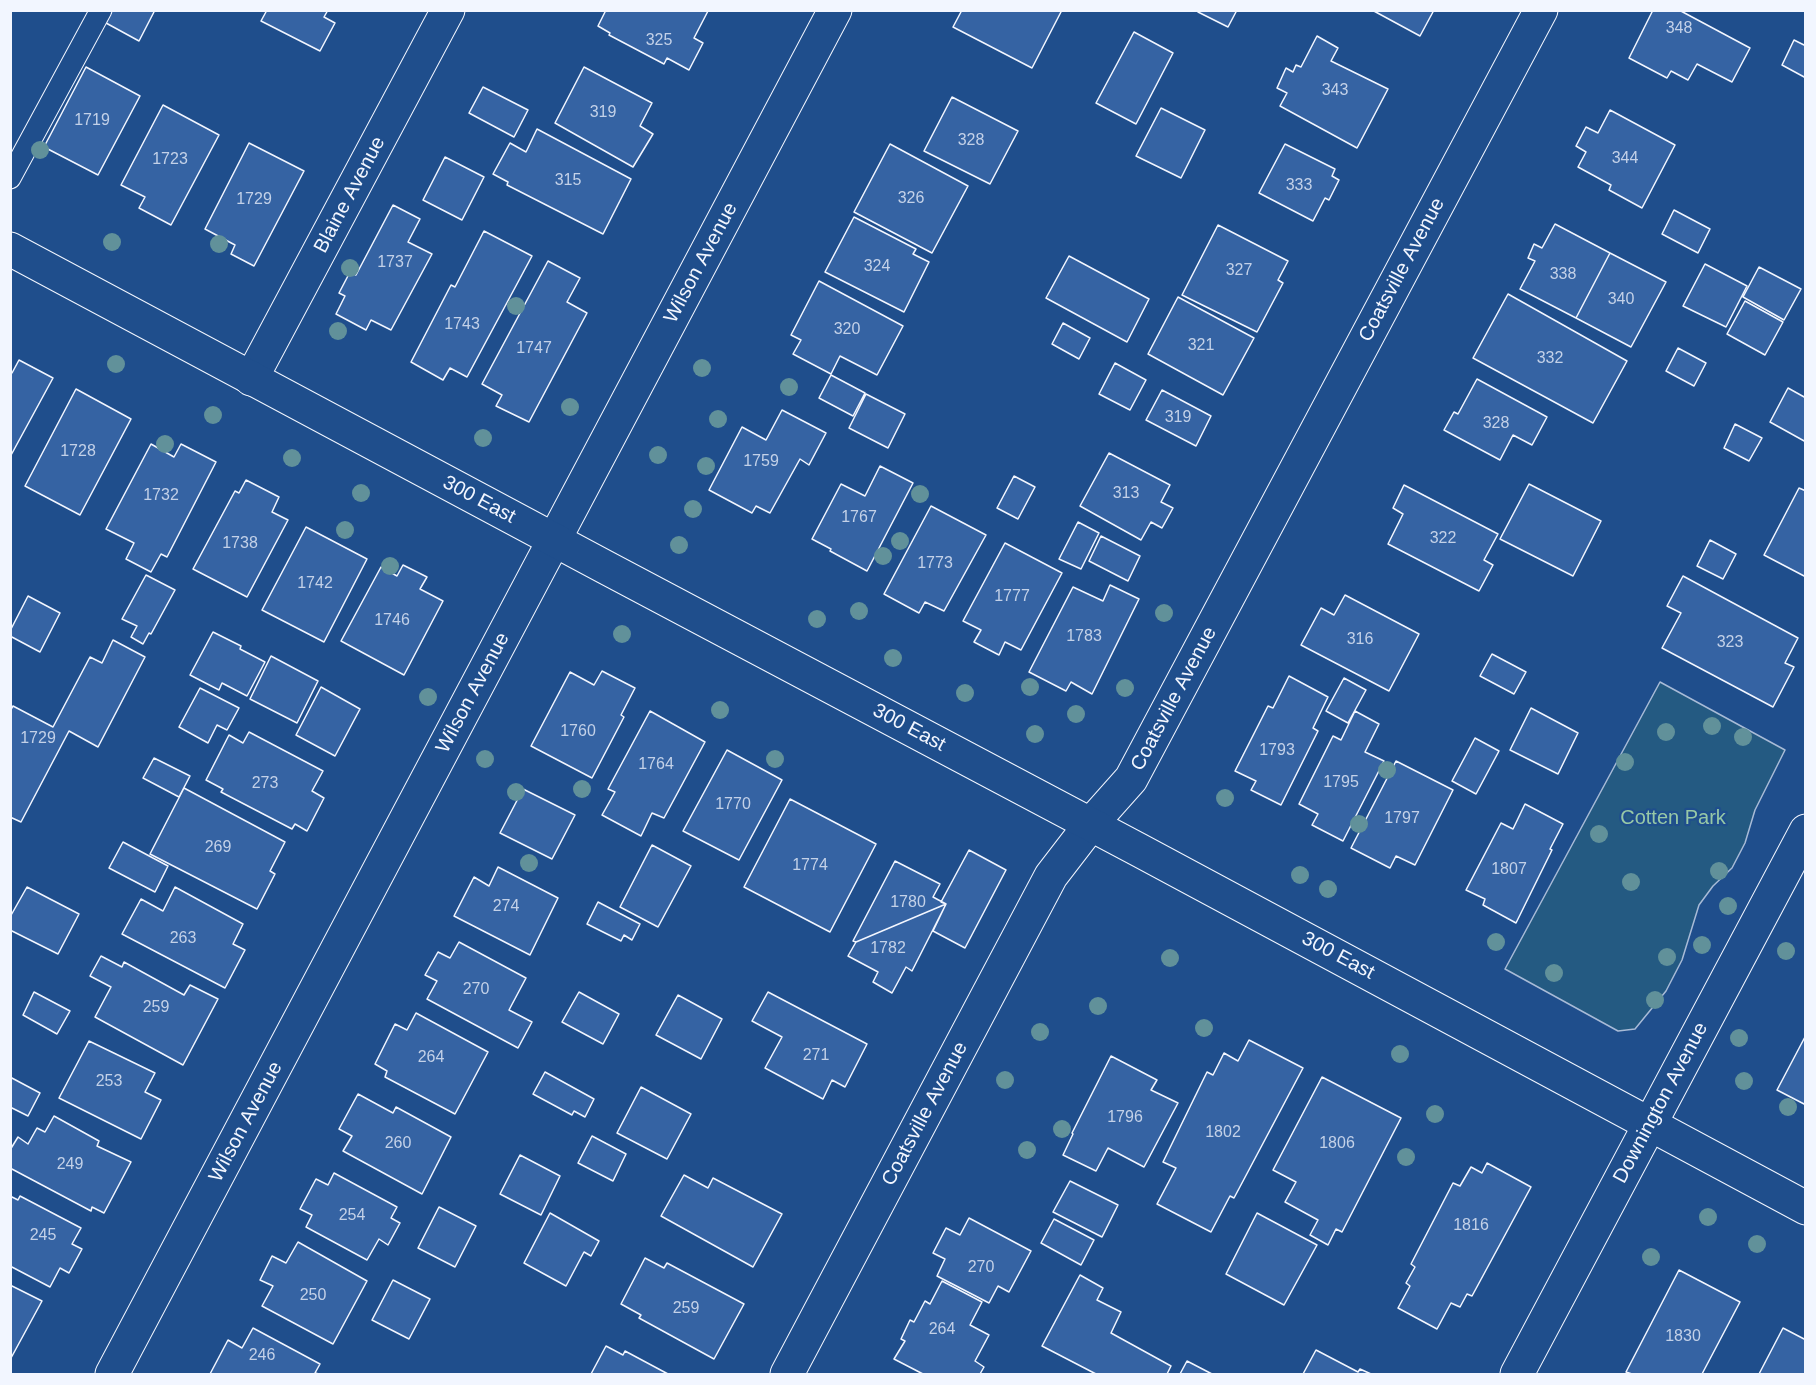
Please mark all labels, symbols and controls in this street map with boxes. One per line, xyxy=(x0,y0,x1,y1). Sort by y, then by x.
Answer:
house number: 348 xyxy=(1666,19,1692,39)
house number: 325 xyxy=(646,31,672,51)
house number: 343 xyxy=(1322,81,1348,101)
house number: 319 xyxy=(590,103,616,123)
house number: 1719 xyxy=(74,111,110,131)
house number: 328 xyxy=(958,131,984,151)
street label: Blaine Avenue xyxy=(309,133,391,257)
house number: 344 xyxy=(1612,149,1638,169)
house number: 1723 xyxy=(152,150,188,170)
house number: 315 xyxy=(555,171,581,191)
house number: 333 xyxy=(1286,176,1312,196)
house number: 326 xyxy=(898,189,924,209)
house number: 1729 xyxy=(236,190,272,210)
street label: Coatsville Avenue xyxy=(1354,194,1450,346)
street label: Wilson Avenue xyxy=(659,199,743,327)
house number: 1737 xyxy=(377,253,413,273)
house number: 324 xyxy=(864,257,890,277)
house number: 327 xyxy=(1226,261,1252,281)
house number: 338 xyxy=(1550,265,1576,285)
house number: 340 xyxy=(1608,290,1634,310)
house number: 1743 xyxy=(444,315,480,335)
house number: 320 xyxy=(834,320,860,340)
house number: 321 xyxy=(1188,336,1214,356)
house number: 1747 xyxy=(516,339,552,359)
house number: 332 xyxy=(1537,349,1563,369)
house number: 319 xyxy=(1165,408,1191,428)
house number: 328 xyxy=(1483,414,1509,434)
house number: 1728 xyxy=(60,442,96,462)
house number: 1759 xyxy=(743,452,779,472)
street label: 300 East xyxy=(439,471,519,529)
house number: 313 xyxy=(1113,484,1139,504)
house number: 1732 xyxy=(143,486,179,506)
house number: 1767 xyxy=(841,508,877,528)
house number: 322 xyxy=(1430,529,1456,549)
house number: 1738 xyxy=(222,534,258,554)
house number: 1773 xyxy=(917,554,953,574)
house number: 1742 xyxy=(297,574,333,594)
house number: 1777 xyxy=(994,587,1030,607)
house number: 1746 xyxy=(374,611,410,631)
street label: Coatsville Avenue xyxy=(1126,623,1222,775)
house number: 1783 xyxy=(1066,627,1102,647)
street label: Wilson Avenue xyxy=(431,629,515,757)
house number: 316 xyxy=(1347,630,1373,650)
house number: 323 xyxy=(1717,633,1743,653)
street label: 300 East xyxy=(869,699,949,757)
house number: 1760 xyxy=(560,722,596,742)
house number: 1729 xyxy=(20,729,56,749)
house number: 1793 xyxy=(1259,741,1295,761)
house number: 1764 xyxy=(638,755,674,775)
house number: 1795 xyxy=(1323,773,1359,793)
house number: 273 xyxy=(252,774,278,794)
house number: 1770 xyxy=(715,795,751,815)
park label: Cotten Park xyxy=(1620,806,1726,830)
house number: 1797 xyxy=(1384,809,1420,829)
house number: 269 xyxy=(205,838,231,858)
house number: 1774 xyxy=(792,856,828,876)
house number: 1807 xyxy=(1491,860,1527,880)
house number: 1780 xyxy=(890,893,926,913)
house number: 274 xyxy=(493,897,519,917)
street label: 300 East xyxy=(1298,927,1378,985)
house number: 263 xyxy=(170,929,196,949)
house number: 1782 xyxy=(870,939,906,959)
house number: 270 xyxy=(463,980,489,1000)
house number: 259 xyxy=(143,998,169,1018)
street label: Downington Avenue xyxy=(1608,1018,1714,1188)
street label: Coatsville Avenue xyxy=(877,1038,973,1190)
house number: 271 xyxy=(803,1046,829,1066)
house number: 264 xyxy=(418,1048,444,1068)
street label: Wilson Avenue xyxy=(204,1058,288,1186)
house number: 253 xyxy=(96,1072,122,1092)
house number: 1796 xyxy=(1107,1108,1143,1128)
house number: 1802 xyxy=(1205,1123,1241,1143)
house number: 260 xyxy=(385,1134,411,1154)
house number: 1806 xyxy=(1319,1134,1355,1154)
house number: 249 xyxy=(57,1155,83,1175)
house number: 254 xyxy=(339,1206,365,1226)
house number: 1816 xyxy=(1453,1216,1489,1236)
house number: 245 xyxy=(30,1226,56,1246)
house number: 270 xyxy=(968,1258,994,1278)
house number: 250 xyxy=(300,1286,326,1306)
house number: 259 xyxy=(673,1299,699,1319)
house number: 264 xyxy=(929,1320,955,1340)
house number: 1830 xyxy=(1665,1327,1701,1347)
house number: 246 xyxy=(249,1346,275,1366)

